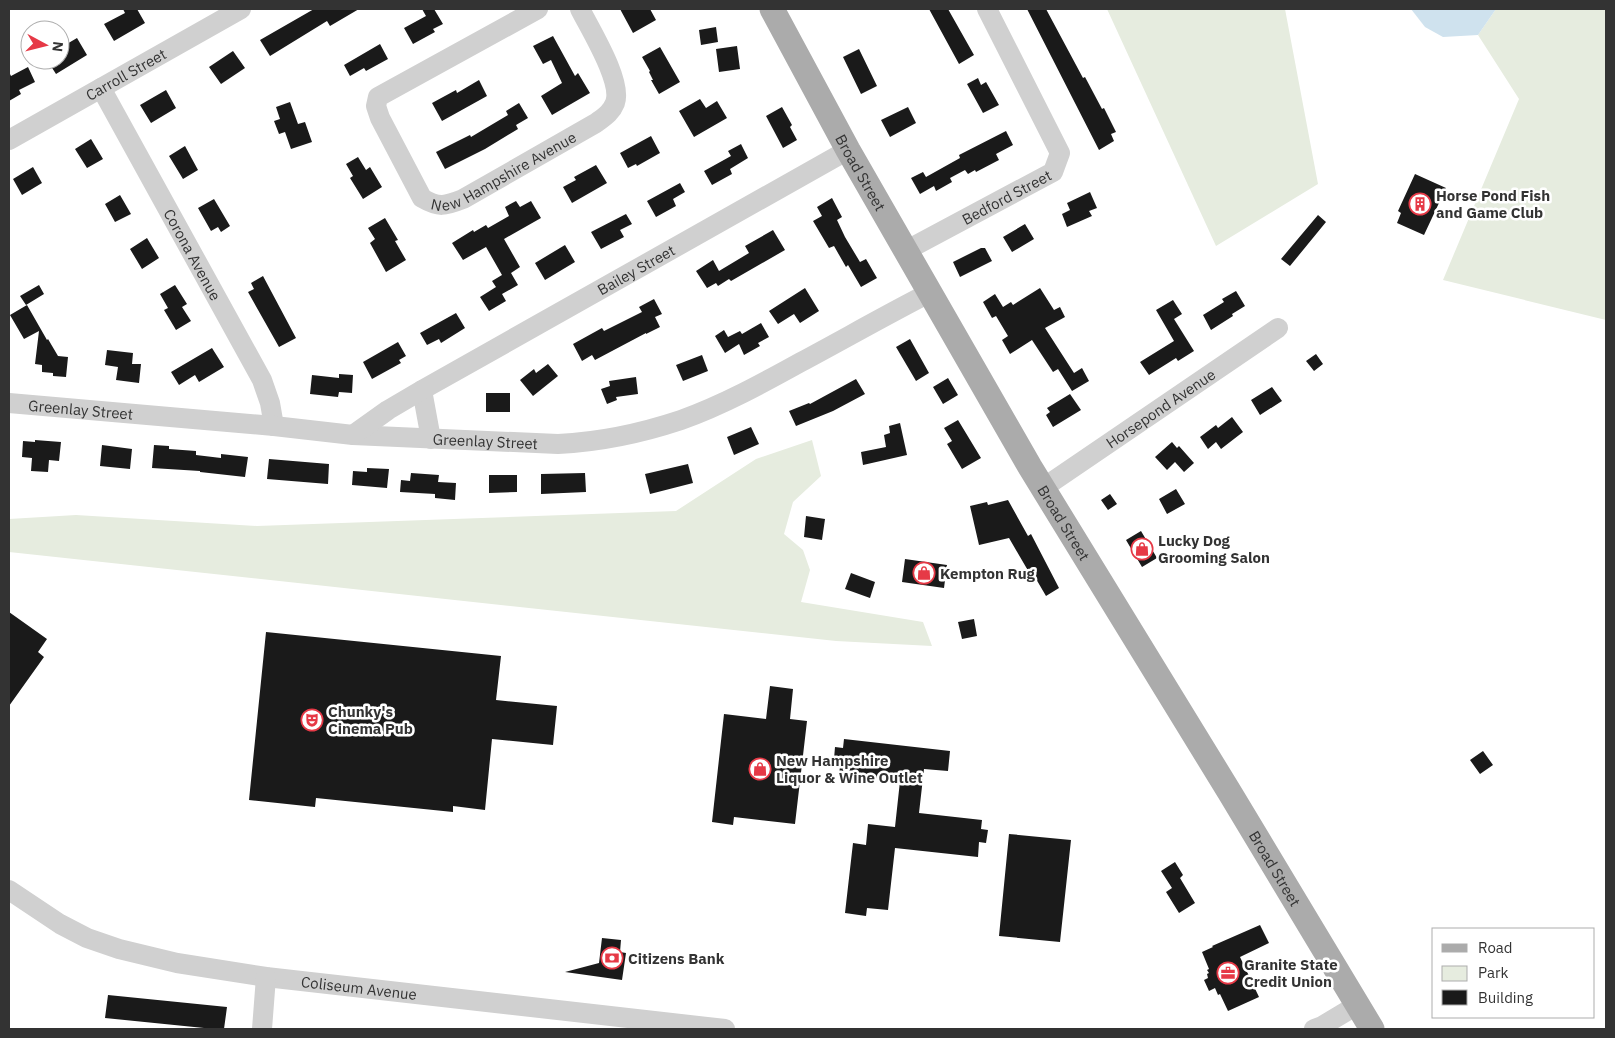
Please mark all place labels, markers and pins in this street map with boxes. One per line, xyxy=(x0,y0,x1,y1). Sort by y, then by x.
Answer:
place label: Horse Pond Fish and Game Club xyxy=(1436,186,1550,222)
building icon: Horse Pond Fish and Game Club xyxy=(1408,192,1432,216)
place label: Lucky Dog Grooming Salon xyxy=(1158,531,1270,567)
shop icon: Lucky Dog Grooming Salon xyxy=(1130,537,1154,561)
shop icon: Kempton Rug xyxy=(912,561,936,585)
place label: Kempton Rug xyxy=(940,564,1036,583)
place label: Chunky's Cinema Pub xyxy=(328,702,413,738)
theatre icon: Chunky's Cinema Pub xyxy=(300,708,324,732)
place label: New Hampshire Liquor & Wine Outlet xyxy=(776,751,923,787)
shop icon: New Hampshire Liquor & Wine Outlet xyxy=(748,757,772,781)
bank icon: Citizens Bank xyxy=(600,946,624,970)
place label: Citizens Bank xyxy=(628,949,725,968)
place label: Granite State Credit Union xyxy=(1244,955,1338,991)
office icon: Granite State Credit Union xyxy=(1216,961,1240,985)

